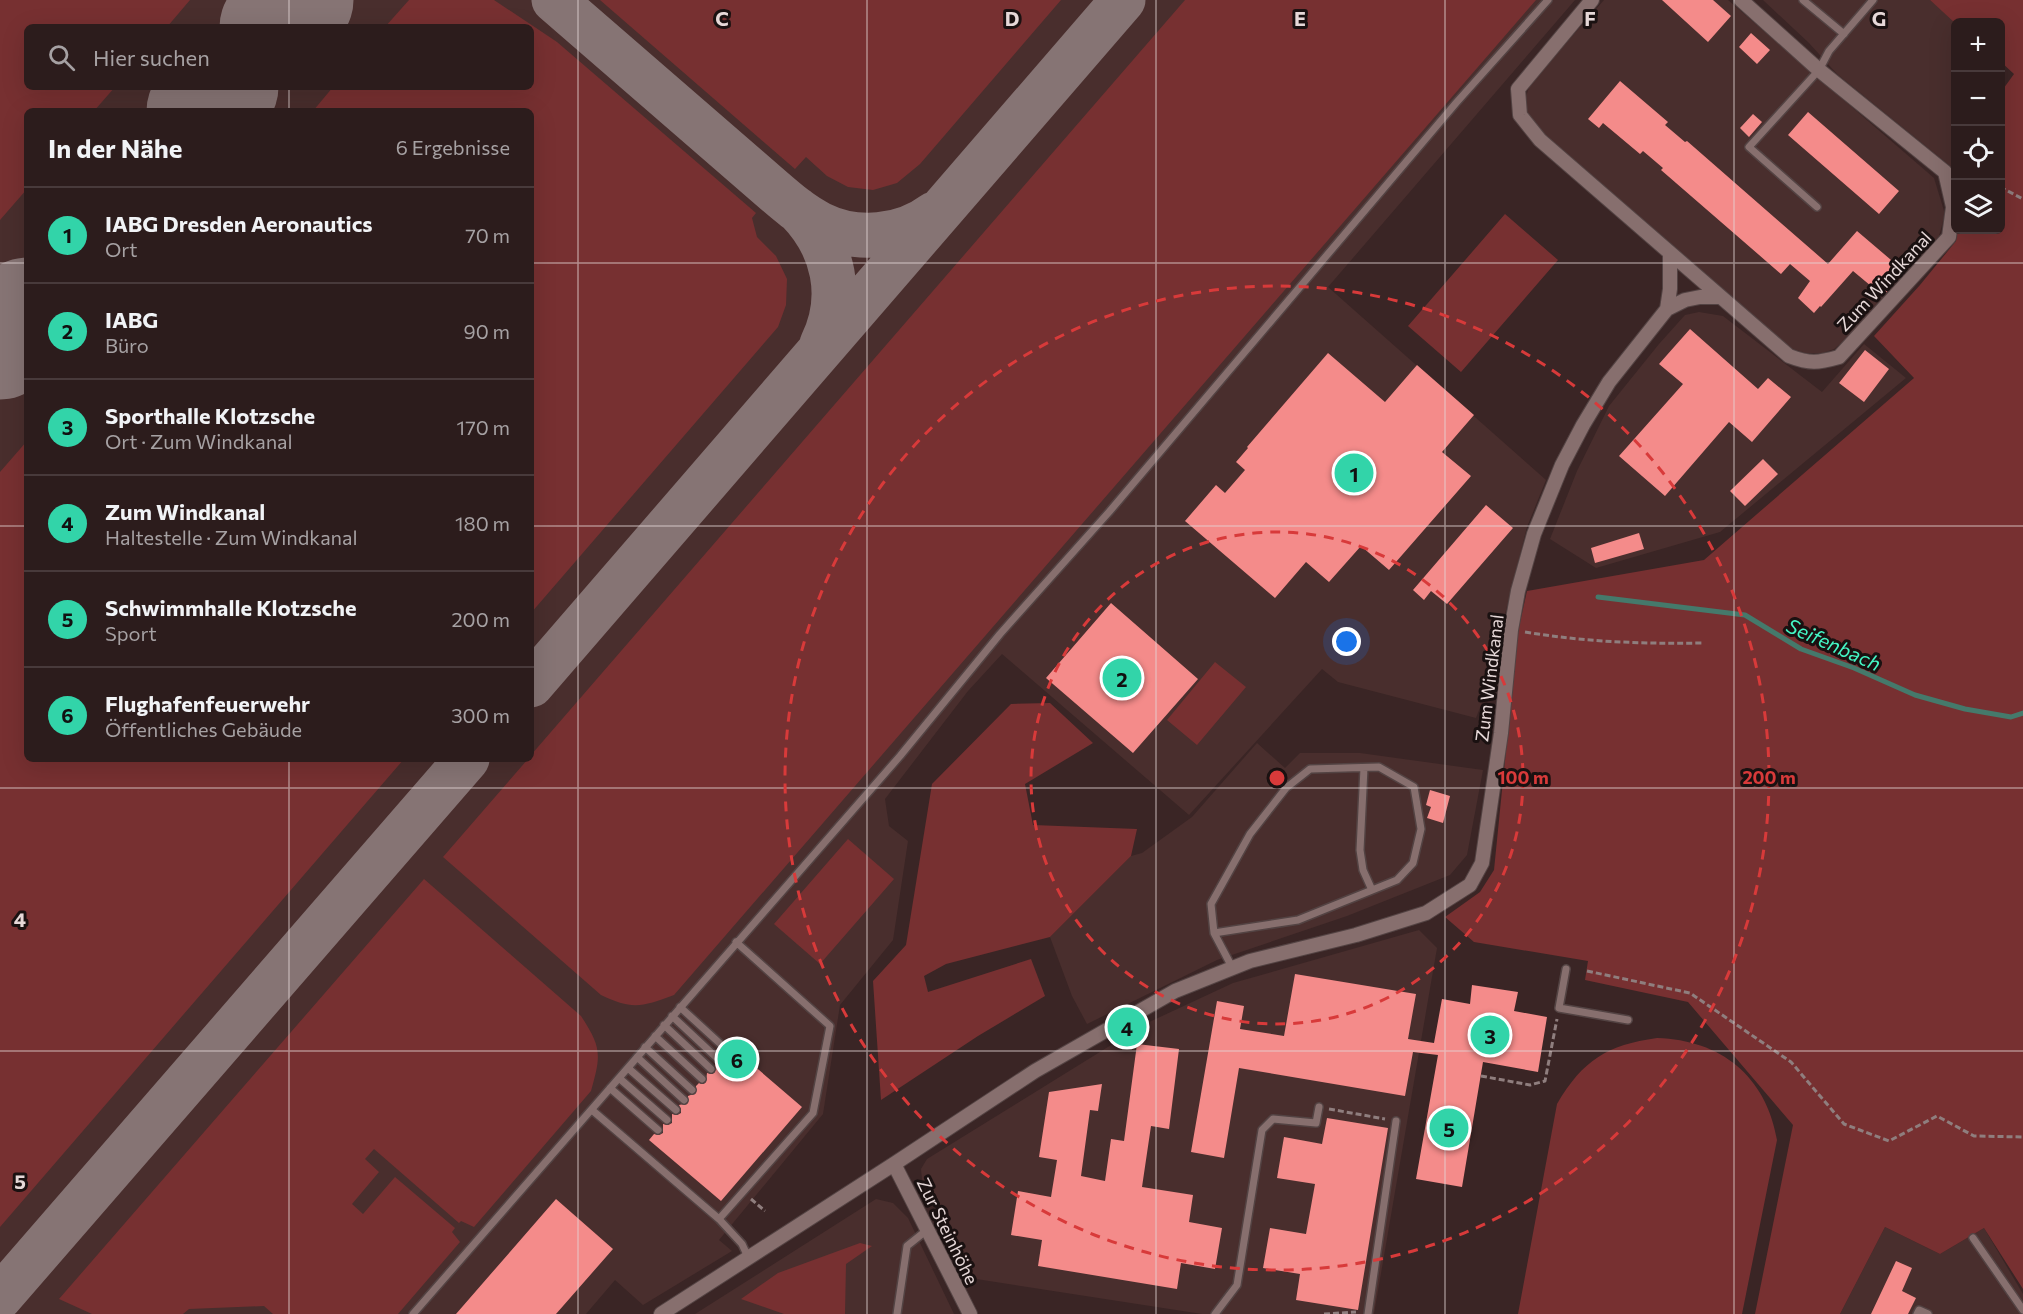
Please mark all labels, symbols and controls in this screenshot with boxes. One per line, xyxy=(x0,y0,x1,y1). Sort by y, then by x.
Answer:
text: C xyxy=(715,6,729,30)
text: D xyxy=(1005,6,1019,30)
text: E xyxy=(1294,6,1306,30)
text: F xyxy=(1584,6,1596,30)
text: G xyxy=(1872,6,1886,30)
map controls xyxy=(1951,18,2005,234)
button: + xyxy=(1951,18,2005,72)
search box xyxy=(24,24,534,90)
icon: search xyxy=(45,41,78,74)
text: Hier suchen xyxy=(93,44,210,71)
button: − xyxy=(1951,72,2005,126)
button: locate xyxy=(1951,126,2005,180)
text: In der Nähe xyxy=(48,132,183,163)
text: 6 Ergebnisse xyxy=(396,135,510,159)
button: layers xyxy=(1951,180,2005,234)
text: IABG Dresden Aeronautics xyxy=(105,210,373,237)
text: 1 xyxy=(63,223,72,247)
text: 70 m xyxy=(465,223,510,247)
street label: Zum Windkanal xyxy=(1832,227,1936,335)
text: Ort xyxy=(105,237,138,261)
text: IABG xyxy=(105,306,158,333)
text: 2 xyxy=(62,319,73,343)
text: 90 m xyxy=(464,319,510,343)
text: Büro xyxy=(105,333,149,357)
text: Sporthalle Klotzsche xyxy=(105,402,315,429)
text: 3 xyxy=(62,415,73,439)
text: 170 m xyxy=(457,415,510,439)
text: Ort · Zum Windkanal xyxy=(105,429,293,453)
pin: 1 xyxy=(1334,450,1374,496)
text: Zum Windkanal xyxy=(105,498,265,525)
text: 4 xyxy=(61,511,74,535)
text: 180 m xyxy=(455,511,510,535)
text: Haltestelle · Zum Windkanal xyxy=(105,525,358,549)
text: Schwimmhalle Klotzsche xyxy=(105,594,356,621)
text: 5 xyxy=(62,607,73,631)
text: 200 m xyxy=(452,607,510,631)
street label: Zum Windkanal xyxy=(1470,613,1508,743)
water label: Seifenbach xyxy=(1783,613,1885,675)
text: Sport xyxy=(105,621,157,645)
your location xyxy=(1332,627,1361,656)
pin: 2 xyxy=(1102,656,1142,700)
text: Flughafenfeuerwehr xyxy=(105,690,310,717)
text: 6 xyxy=(61,703,74,727)
text: 300 m xyxy=(451,703,510,727)
text: Öffentliches Gebäude xyxy=(105,717,302,741)
text: 100 m xyxy=(1497,766,1549,788)
text: 200 m xyxy=(1742,766,1796,788)
centre of rings xyxy=(1267,768,1287,788)
text: 4 xyxy=(14,907,26,931)
pin: 4 xyxy=(1108,1004,1146,1050)
pin: 3 xyxy=(1470,1012,1510,1058)
pin: 6 xyxy=(718,1036,756,1082)
pin: 5 xyxy=(1430,1106,1468,1150)
text: 5 xyxy=(14,1169,26,1193)
street label: Zur Steinhöhe xyxy=(913,1174,983,1288)

